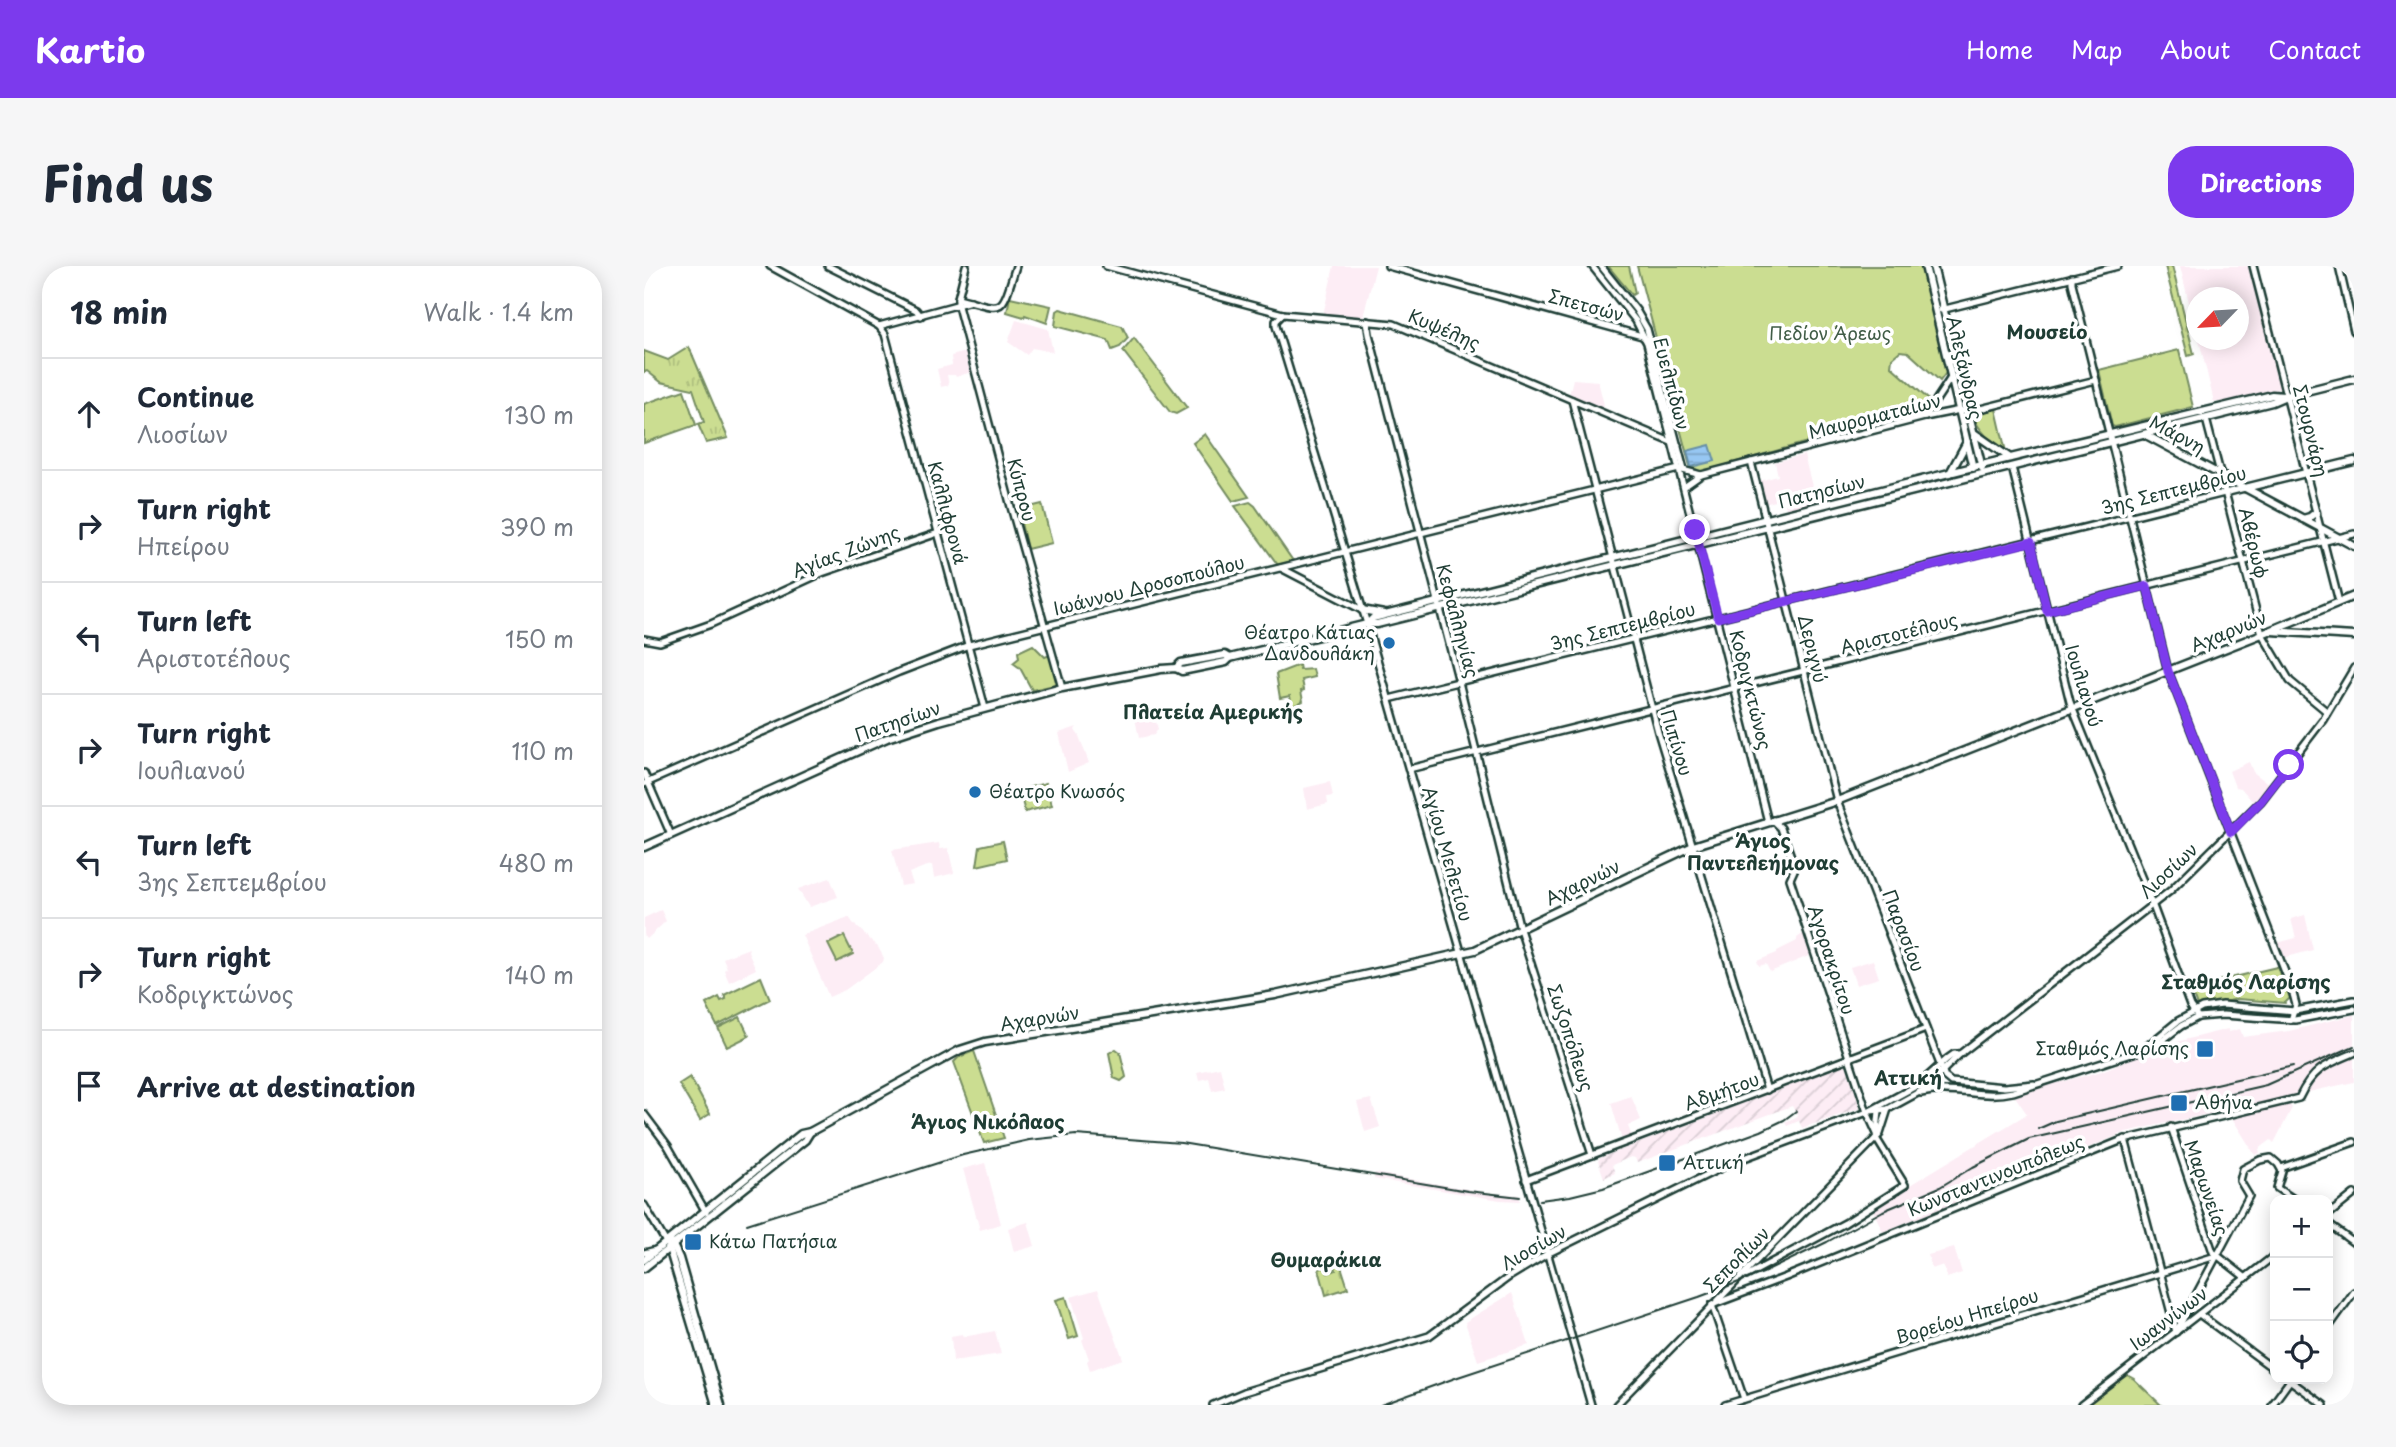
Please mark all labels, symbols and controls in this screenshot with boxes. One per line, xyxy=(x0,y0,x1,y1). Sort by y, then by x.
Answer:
text: Kartio xyxy=(35,24,145,74)
text: Home xyxy=(1966,31,2033,67)
text: Map xyxy=(2071,31,2122,67)
text: About xyxy=(2160,31,2230,67)
text: Contact xyxy=(2268,31,2361,67)
text: Find us xyxy=(42,145,213,219)
button: Directions xyxy=(2168,146,2354,218)
street label: Σπετσών xyxy=(1546,282,1627,328)
north arrow xyxy=(2186,287,2249,350)
text: 18 min xyxy=(70,289,168,334)
text: Walk · 1.4 km xyxy=(423,294,574,329)
street label: Κυψέλης xyxy=(1404,301,1485,356)
street label: Αλεξάνδρας xyxy=(1940,313,1991,422)
district label: Μουσείο xyxy=(2007,317,2087,345)
park label: Πεδίον Άρεως xyxy=(1769,319,1891,346)
street label: Ευελπίδων xyxy=(1647,334,1698,433)
text: Continue xyxy=(137,377,254,416)
street label: Στουρνάρη xyxy=(2287,382,2336,480)
street label: Μαυροματαίων xyxy=(1805,386,1944,445)
icon: ahead xyxy=(70,395,108,433)
text: 130 m xyxy=(504,397,574,432)
street label: Μάρνη xyxy=(2145,408,2210,460)
text: Λιοσίων xyxy=(137,416,229,451)
street label: Κύπρου xyxy=(1001,455,1044,524)
street label: Καλλιφρονά xyxy=(922,458,975,567)
street label: 3ης Σεπτεμβρίου xyxy=(2098,458,2249,521)
street label: Πατησίων xyxy=(1775,467,1868,514)
text: Turn right xyxy=(137,489,271,528)
street label: Αβέρωφ xyxy=(2233,504,2276,581)
icon: right xyxy=(70,507,108,545)
text: 390 m xyxy=(500,509,574,544)
route end xyxy=(1679,514,1710,545)
street label: Αγίας Ζώνης xyxy=(788,518,903,584)
text: Ηπείρου xyxy=(137,528,230,563)
street label: Ιωάννου Δροσοπούλου xyxy=(1050,548,1247,621)
street label: Κεφαλληνίας xyxy=(1430,560,1487,681)
street label: 3ης Σεπτεμβρίου xyxy=(1547,594,1698,657)
text: Turn left xyxy=(137,601,252,640)
street label: Αχαρνών xyxy=(2186,603,2271,658)
street label: Αριστοτέλους xyxy=(1837,605,1960,660)
street label: Δεριγνύ xyxy=(1792,612,1835,686)
place label: Θέατρο Κάτιας Δανδουλάκη xyxy=(1244,618,1375,666)
icon: left xyxy=(70,619,108,657)
text: 150 m xyxy=(505,621,574,656)
street label: Κοδριγκτώνος xyxy=(1724,627,1779,752)
marker: Θέατρο Κάτιας Δανδουλάκη xyxy=(1381,635,1397,651)
text: Αριστοτέλους xyxy=(137,640,291,675)
street label: Ιουλιανού xyxy=(2059,641,2110,730)
street label: Πατησίων xyxy=(851,693,944,748)
district label: Πλατεία Αμερικής xyxy=(1123,697,1303,725)
street label: Πιπίνου xyxy=(1655,706,1700,779)
text: Turn right xyxy=(137,713,271,752)
icon: right xyxy=(70,731,108,769)
text: 110 m xyxy=(512,733,574,768)
route start xyxy=(2273,749,2304,780)
text: Ιουλιανού xyxy=(137,752,246,787)
place label: Θέατρο Κνωσός xyxy=(989,777,1125,804)
street label: Αγίου Μελετίου xyxy=(1416,783,1481,924)
marker: Θέατρο Κνωσός xyxy=(967,784,983,800)
text: Turn left xyxy=(137,825,252,864)
district label: Άγιος Παντελεήμονας xyxy=(1687,826,1839,876)
street label: Λιοσίων xyxy=(2133,836,2203,904)
icon: left xyxy=(70,843,108,881)
text: 480 m xyxy=(499,845,574,880)
street label: Αχαρνών xyxy=(1540,852,1624,911)
text: 3ης Σεπτεμβρίου xyxy=(137,864,327,899)
street label: Παρασίου xyxy=(1876,886,1932,975)
street label: Αγορακρίτου xyxy=(1802,901,1863,1018)
text: Turn right xyxy=(137,937,271,976)
icon: right xyxy=(70,955,108,993)
text: 140 m xyxy=(505,957,574,992)
district label: Σταθμός Λαρίσης xyxy=(2161,967,2331,995)
text: Κοδριγκτώνος xyxy=(137,976,293,1011)
street label: Σωζοπόλεως xyxy=(1541,980,1601,1095)
street label: Αχαρνών xyxy=(998,998,1082,1037)
place label: Σταθμός Λαρίσης xyxy=(2036,1034,2189,1061)
marker: Σταθμός Λαρίσης xyxy=(2195,1039,2215,1059)
district label: Αττική xyxy=(1873,1063,1942,1091)
street label: Αδμήτου xyxy=(1680,1065,1763,1117)
icon: arrive xyxy=(70,1067,108,1105)
text: Arrive at destination xyxy=(137,1067,416,1106)
place label: Αθήνα xyxy=(2195,1088,2253,1115)
marker: Αθήνα xyxy=(2169,1093,2189,1113)
district label: Άγιος Νικόλαος xyxy=(911,1107,1065,1135)
street label: Κωνσταντινουπόλεως xyxy=(1903,1127,2088,1222)
street label: Μαρωνείας xyxy=(2178,1136,2236,1239)
place label: Αττική xyxy=(1683,1148,1744,1175)
marker: Αττική xyxy=(1657,1153,1677,1173)
map controls xyxy=(2270,1195,2333,1384)
button: + xyxy=(2270,1195,2333,1258)
street label: Λιοσίων xyxy=(1495,1217,1571,1276)
street label: Σεπολίων xyxy=(1697,1220,1775,1298)
place label: Κάτω Πατήσια xyxy=(709,1227,838,1254)
marker: Κάτω Πατήσια xyxy=(683,1232,703,1252)
district label: Θυμαράκια xyxy=(1271,1245,1381,1273)
button: − xyxy=(2270,1258,2333,1321)
street label: Ιωαννίνων xyxy=(2123,1279,2213,1356)
street label: Βορείου Ηπείρου xyxy=(1892,1281,2042,1350)
button: locate xyxy=(2270,1321,2333,1384)

